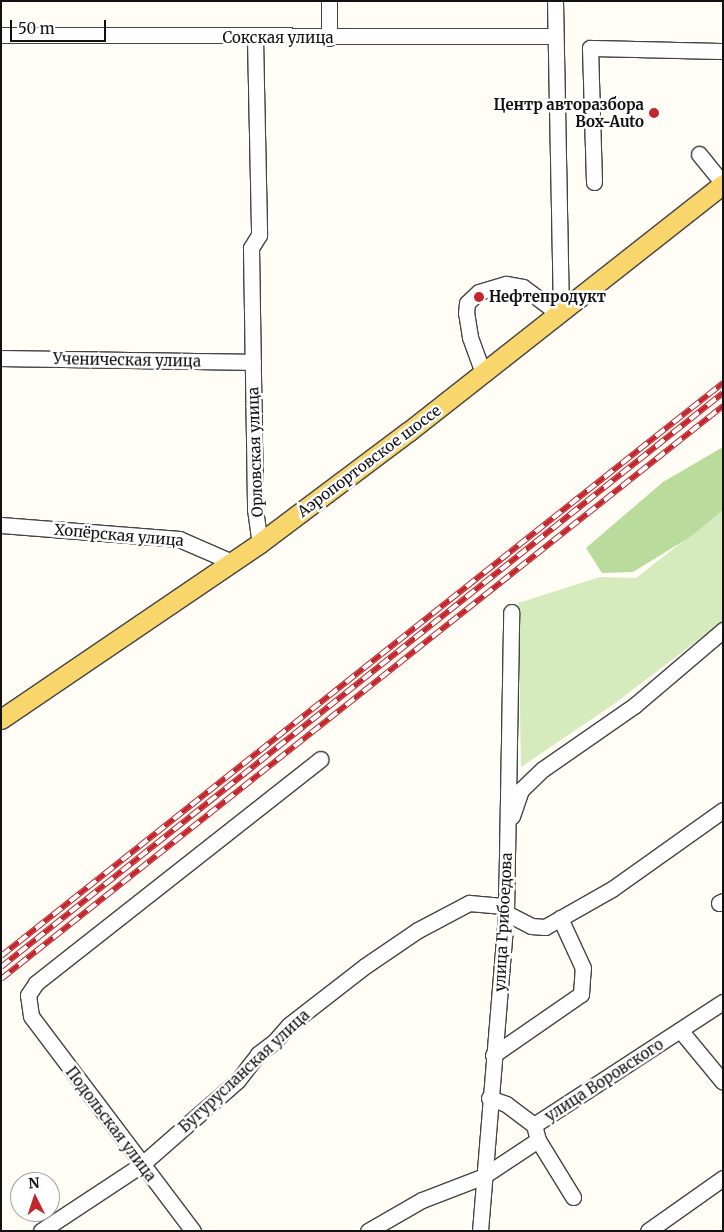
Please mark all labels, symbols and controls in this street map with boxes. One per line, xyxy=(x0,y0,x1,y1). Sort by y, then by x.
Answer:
scale bar xyxy=(12,10,109,42)
text: 50 m xyxy=(18,19,55,38)
street label: Сокская улица xyxy=(222,29,334,47)
place label: Центр авторазбора Box-Auto xyxy=(494,95,644,130)
marker: Центр авторазбора Box-Auto xyxy=(648,107,660,119)
place label: Нефтепродукт xyxy=(489,288,606,306)
marker: Нефтепродукт xyxy=(473,291,485,303)
street label: Ученическая улица xyxy=(53,350,201,370)
street label: Орловская улица xyxy=(244,387,266,517)
street label: Аэропортовское шоссе xyxy=(294,401,444,521)
street label: Хопёрская улица xyxy=(54,520,184,550)
street label: улица Грибоедова xyxy=(490,852,516,992)
street label: Бугурусланская улица xyxy=(175,1006,313,1136)
street label: улица Воровского xyxy=(541,1035,667,1125)
street label: Подольская улица xyxy=(62,1063,160,1185)
north arrow xyxy=(10,1172,60,1222)
text: N xyxy=(28,1174,40,1192)

